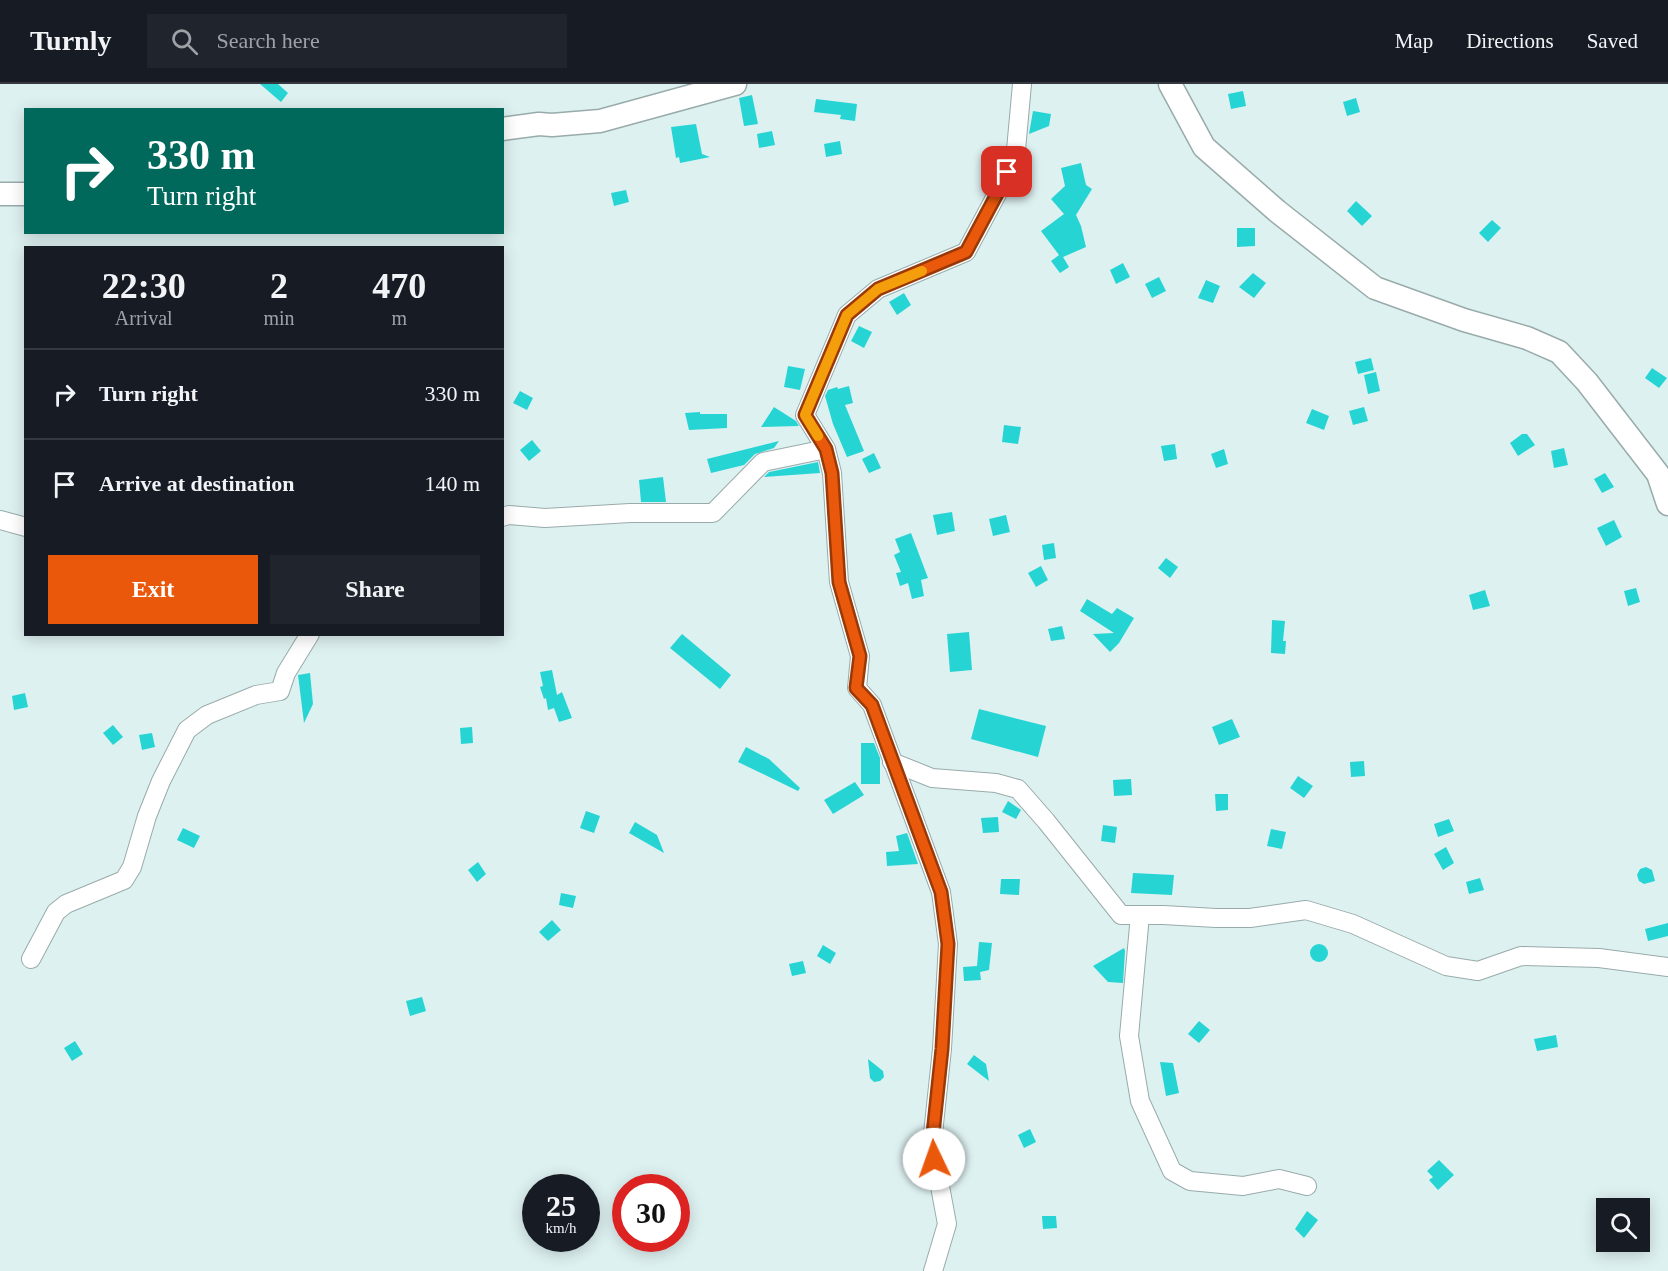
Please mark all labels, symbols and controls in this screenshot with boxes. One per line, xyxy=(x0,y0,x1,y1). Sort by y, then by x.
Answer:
search box xyxy=(147,14,567,68)
text: Turnly xyxy=(30,25,111,56)
icon: search xyxy=(168,25,201,58)
text: Search here xyxy=(216,28,320,53)
text: Map xyxy=(1395,29,1433,53)
text: Directions xyxy=(1466,29,1554,53)
text: Saved xyxy=(1587,29,1638,53)
icon: right xyxy=(48,132,126,210)
text: 330 m xyxy=(147,132,256,178)
pin xyxy=(981,146,1032,197)
icon: arrive xyxy=(990,155,1023,188)
text: Turn right xyxy=(147,181,256,211)
text: 22:30 xyxy=(102,266,186,306)
text: 2 xyxy=(270,266,288,306)
text: 470 xyxy=(372,266,426,306)
text: Arrival xyxy=(115,307,173,329)
text: min xyxy=(263,307,295,329)
text: m xyxy=(392,307,407,329)
icon: right xyxy=(48,378,81,411)
text: Turn right xyxy=(99,381,198,406)
text: 330 m xyxy=(424,381,480,406)
icon: arrive xyxy=(48,468,81,501)
text: Arrive at destination xyxy=(99,471,295,496)
text: 140 m xyxy=(424,471,480,496)
button: Exit xyxy=(48,555,258,624)
button: Share xyxy=(270,555,480,624)
position arrow xyxy=(902,1127,966,1191)
speed limit sign: 30 xyxy=(612,1174,690,1252)
text: 25 xyxy=(546,1189,576,1222)
map controls xyxy=(1596,1198,1650,1252)
button: search xyxy=(1596,1198,1650,1252)
text: km/h xyxy=(546,1220,576,1236)

